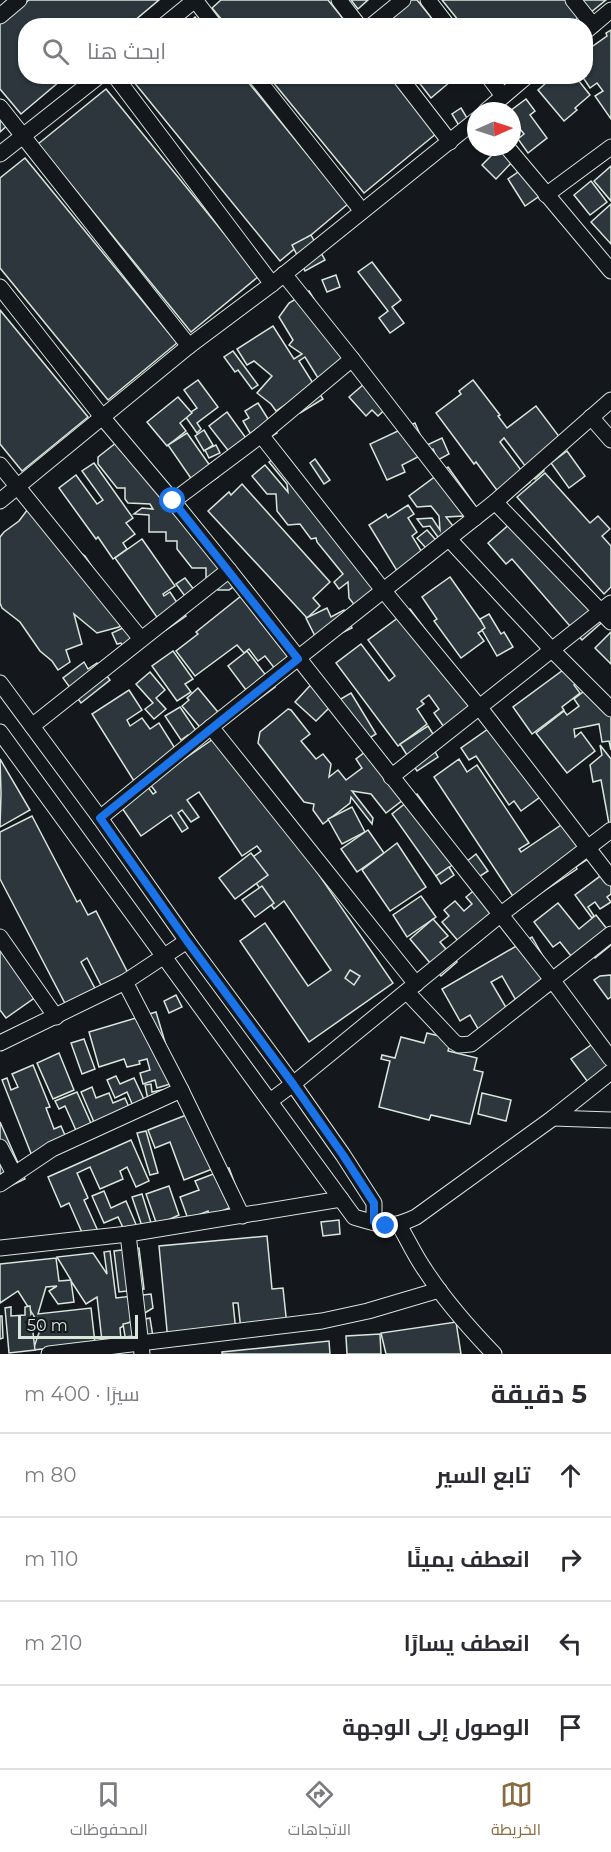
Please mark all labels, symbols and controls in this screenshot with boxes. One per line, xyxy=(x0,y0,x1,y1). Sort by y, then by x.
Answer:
search box xyxy=(18,18,593,84)
icon: search xyxy=(39,35,72,68)
text: ابحث هنا xyxy=(87,38,166,65)
north arrow xyxy=(467,102,521,156)
route start xyxy=(159,487,185,513)
route end xyxy=(372,1212,398,1238)
scale bar xyxy=(18,1312,138,1340)
text: 50 m xyxy=(27,1316,68,1335)
text: 5 دقيقة xyxy=(491,1378,587,1410)
text: سيرًا · 400 m xyxy=(24,1382,140,1406)
icon: ahead xyxy=(554,1459,587,1492)
text: تابع السير xyxy=(436,1462,530,1489)
text: 80 m xyxy=(24,1463,76,1487)
icon: right xyxy=(554,1543,587,1576)
text: انعطف يمينًا xyxy=(406,1546,530,1573)
text: 110 m xyxy=(24,1547,78,1571)
icon: left xyxy=(554,1627,587,1660)
text: انعطف يسارًا xyxy=(404,1630,530,1657)
text: 210 m xyxy=(24,1631,82,1655)
icon: arrive xyxy=(554,1711,587,1744)
text: الوصول إلى الوجهة xyxy=(342,1714,530,1741)
tab: المحفوظات xyxy=(70,1778,148,1844)
tab: الاتجاهات xyxy=(288,1778,351,1844)
tab: الخريطة xyxy=(491,1778,541,1844)

